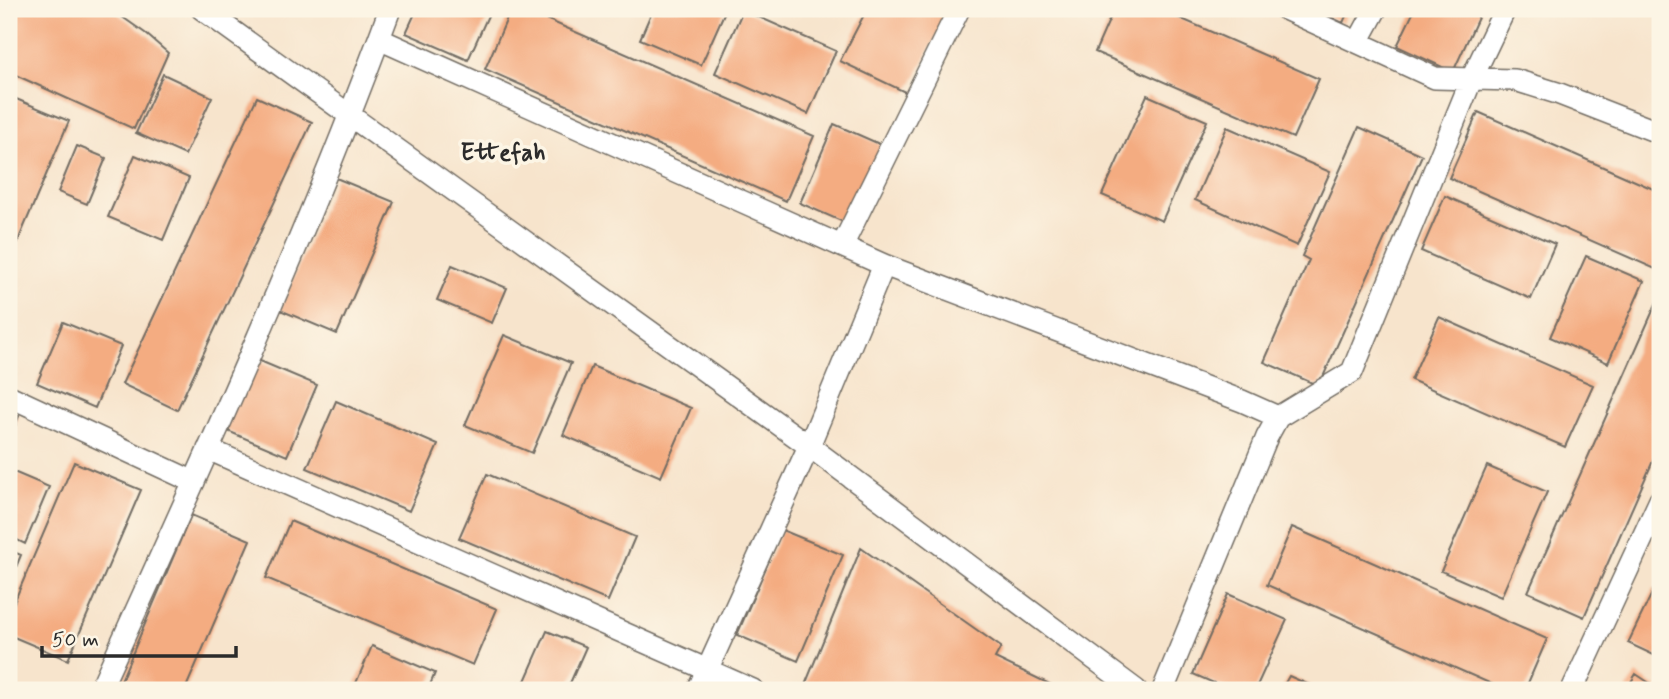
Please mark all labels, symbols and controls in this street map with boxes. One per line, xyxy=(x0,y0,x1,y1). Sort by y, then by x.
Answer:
district label: Ettefah xyxy=(460,138,546,169)
scale bar xyxy=(42,615,236,659)
text: 50 m xyxy=(52,626,99,654)

